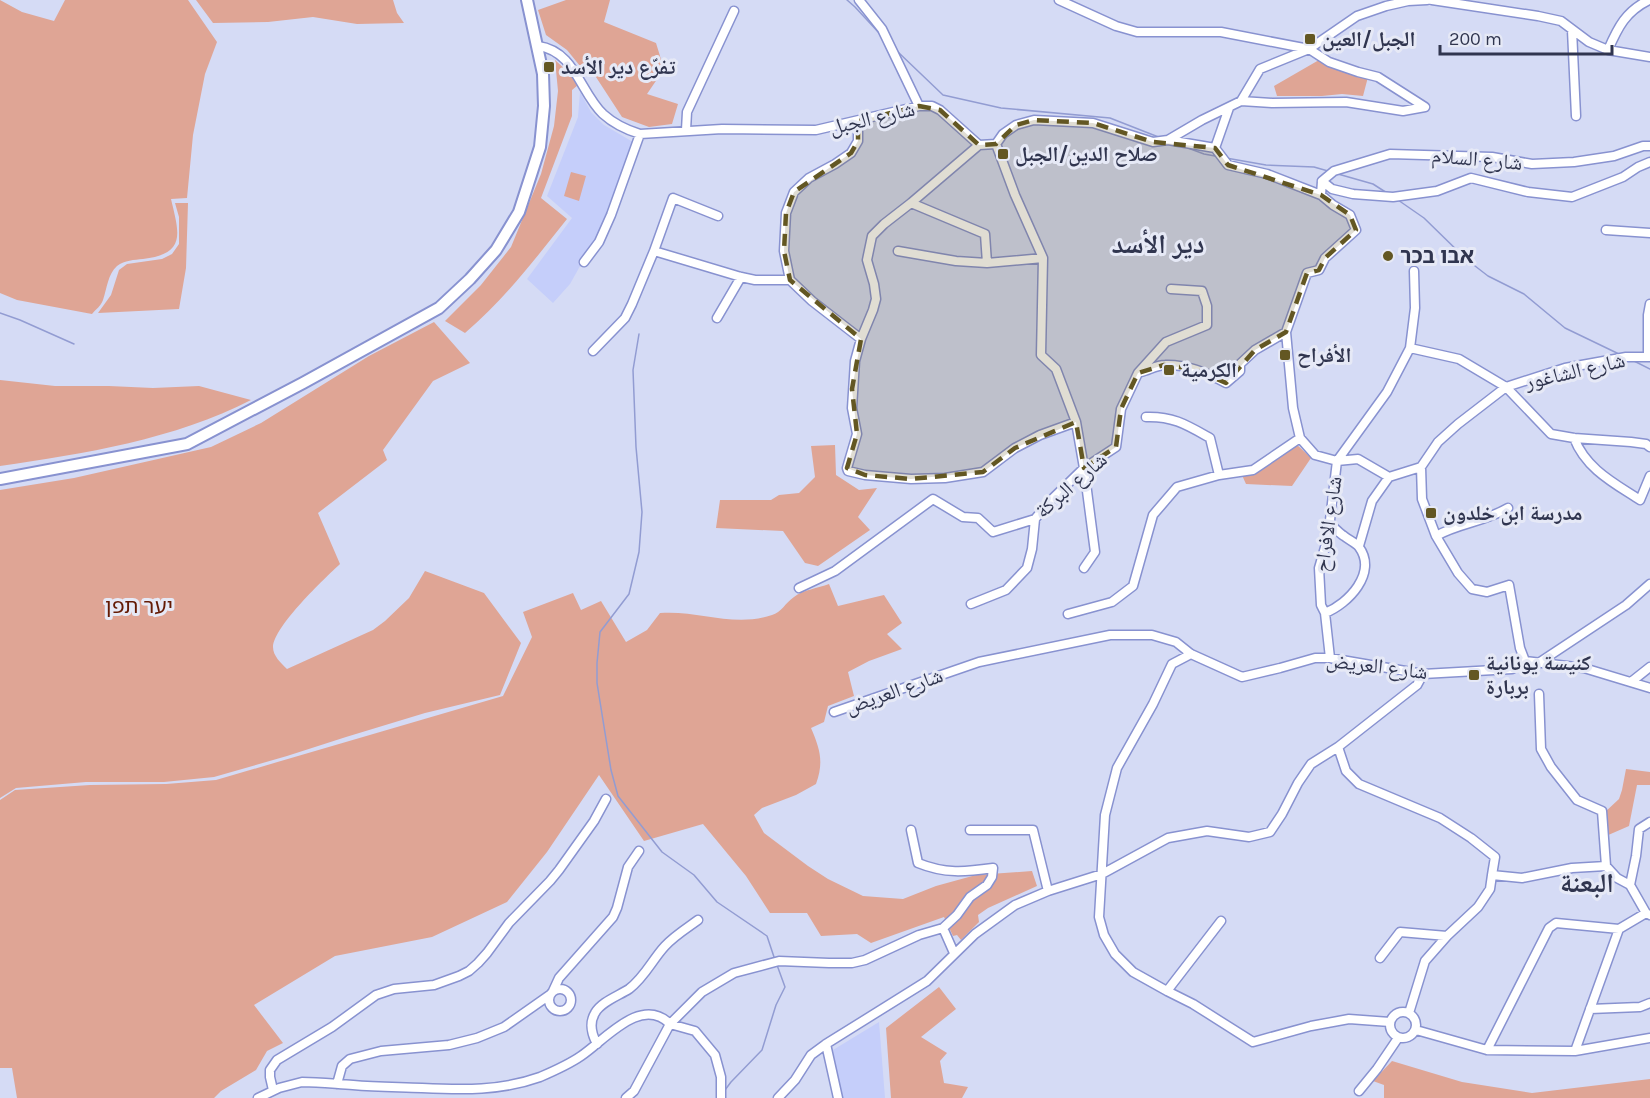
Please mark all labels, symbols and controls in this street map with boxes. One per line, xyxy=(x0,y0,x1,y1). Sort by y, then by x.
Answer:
scale bar xyxy=(1440,18,1612,56)
place label: الجبل/العين xyxy=(1322,27,1415,52)
text: 200 m xyxy=(1449,28,1502,50)
marker: الجبل/العين xyxy=(1303,32,1317,46)
place label: تفرّع دير الأسد xyxy=(561,55,676,80)
marker: تفرّع دير الأسد xyxy=(542,60,556,74)
street label: شارع الجبل xyxy=(827,97,917,140)
place label: صلاح الدين/الجبل xyxy=(1015,142,1158,167)
street label: شارع السلام xyxy=(1430,143,1524,177)
marker: صلاح الدين/الجبل xyxy=(996,147,1010,161)
district label: دير الأسد xyxy=(1112,228,1204,260)
place label: אבו בכר xyxy=(1400,244,1474,268)
marker: אבו בכר xyxy=(1381,249,1395,263)
place label: الأفراح xyxy=(1297,343,1351,368)
marker: الأفراح xyxy=(1278,348,1292,362)
street label: شارع الشاغور xyxy=(1522,348,1628,395)
place label: الكرمية xyxy=(1181,358,1237,382)
marker: الكرمية xyxy=(1162,363,1176,377)
street label: شارع البركة xyxy=(1030,447,1112,523)
street label: شارع الافراح xyxy=(1309,475,1348,574)
place label: مدرسة ابن خلدون xyxy=(1443,501,1583,526)
marker: مدرسة ابن خلدون xyxy=(1424,506,1438,520)
park label: יער תפן xyxy=(105,594,173,618)
street label: شارع العريض xyxy=(1325,648,1429,685)
place label: كنيسة يونانية بربارة xyxy=(1486,651,1591,699)
street label: شارع العريض xyxy=(842,663,946,720)
marker: كنيسة يونانية بربارة xyxy=(1467,668,1481,682)
district label: البعنة xyxy=(1560,867,1614,899)

